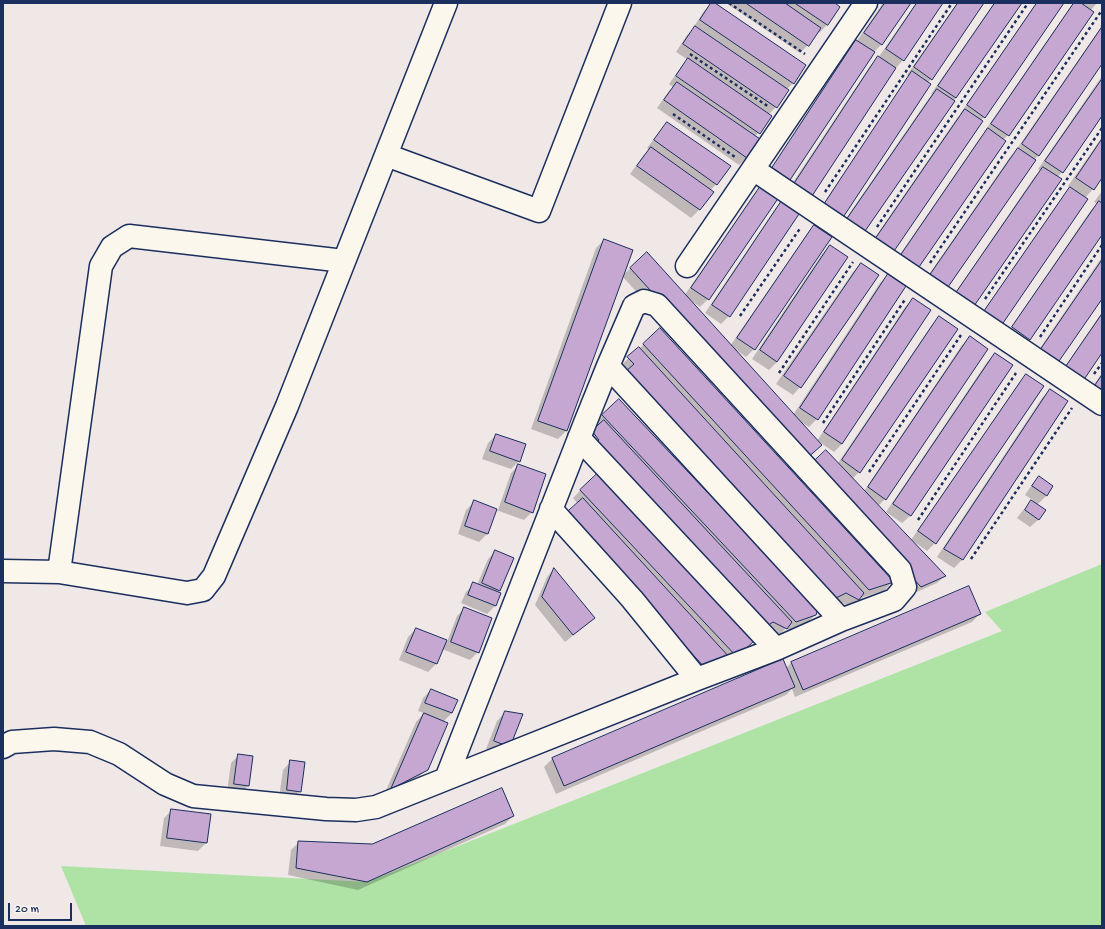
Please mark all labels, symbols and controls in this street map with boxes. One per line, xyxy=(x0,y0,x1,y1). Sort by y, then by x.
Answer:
scale bar xyxy=(10,895,74,921)
text: 20 m xyxy=(15,903,39,917)

